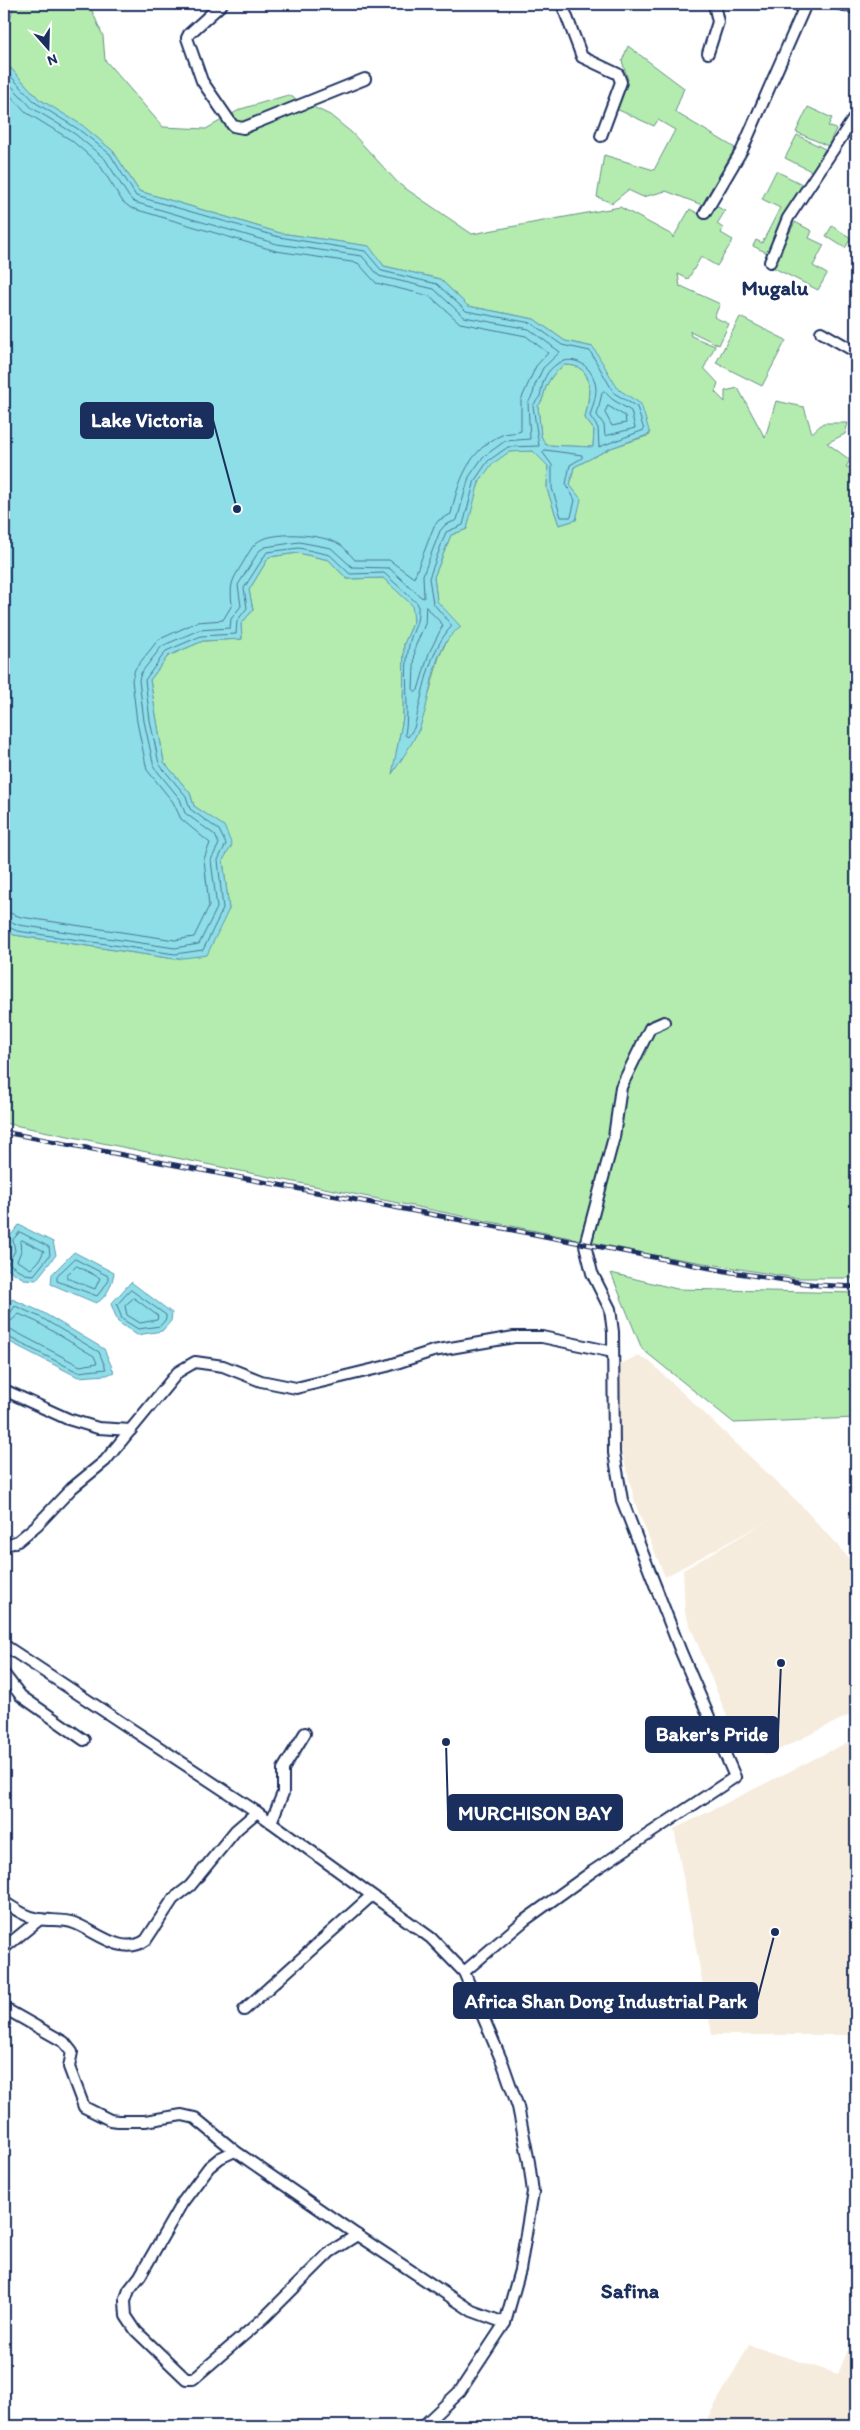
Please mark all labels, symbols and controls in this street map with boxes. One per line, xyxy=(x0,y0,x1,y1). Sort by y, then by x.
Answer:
north arrow xyxy=(22,22,72,72)
text: N xyxy=(45,50,60,69)
district label: Mugalu xyxy=(742,275,809,301)
callout: Lake Victoria xyxy=(81,403,213,438)
text: Lake Victoria xyxy=(91,408,204,432)
callout: Baker's Pride xyxy=(646,1717,778,1752)
text: Baker's Pride xyxy=(656,1722,769,1746)
callout: MURCHISON BAY xyxy=(448,1795,622,1830)
text: MURCHISON BAY xyxy=(458,1801,613,1825)
callout: Africa Shan Dong Industrial Park xyxy=(454,1983,757,2018)
text: Africa Shan Dong Industrial Park xyxy=(464,1989,748,2014)
district label: Safina xyxy=(601,2278,660,2303)

